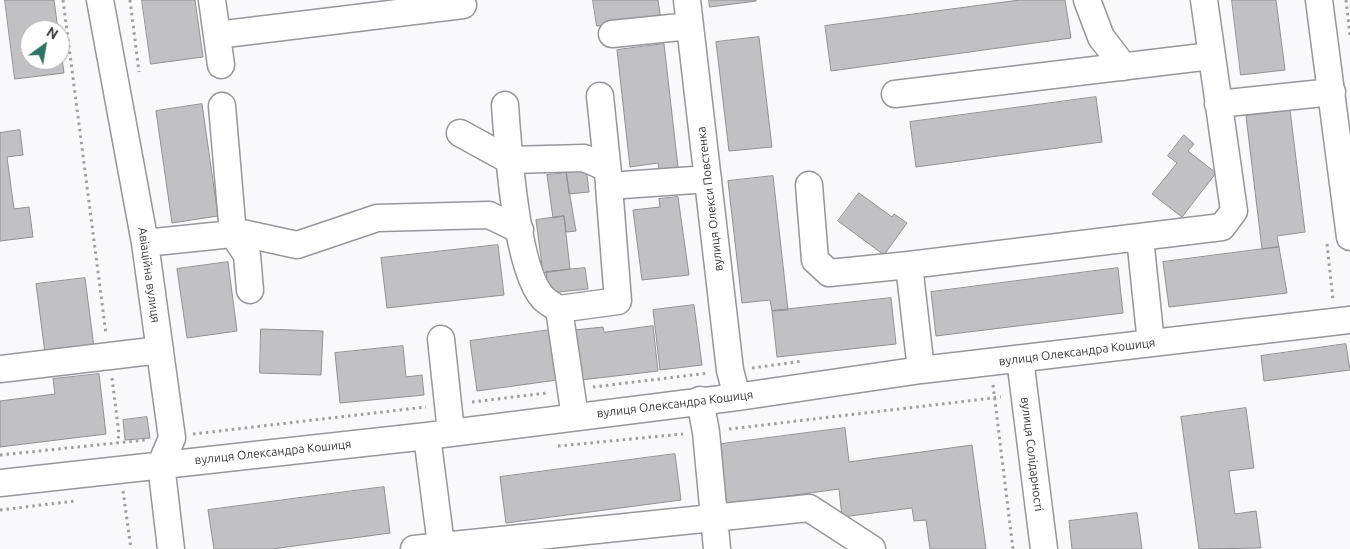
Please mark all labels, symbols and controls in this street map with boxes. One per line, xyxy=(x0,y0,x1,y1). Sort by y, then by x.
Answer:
north arrow xyxy=(20,20,70,70)
text: N xyxy=(44,24,61,43)
street label: вулиця Олекси Повстенка xyxy=(694,126,726,272)
street label: Авіаційна вулиця xyxy=(135,226,163,324)
street label: вулиця Олександра Кошиця xyxy=(998,335,1156,369)
street label: вулиця Олександра Кошиця xyxy=(596,387,754,421)
street label: вулиця Солідарності xyxy=(1018,396,1046,512)
street label: вулиця Олександра Кошиця xyxy=(194,437,352,467)

